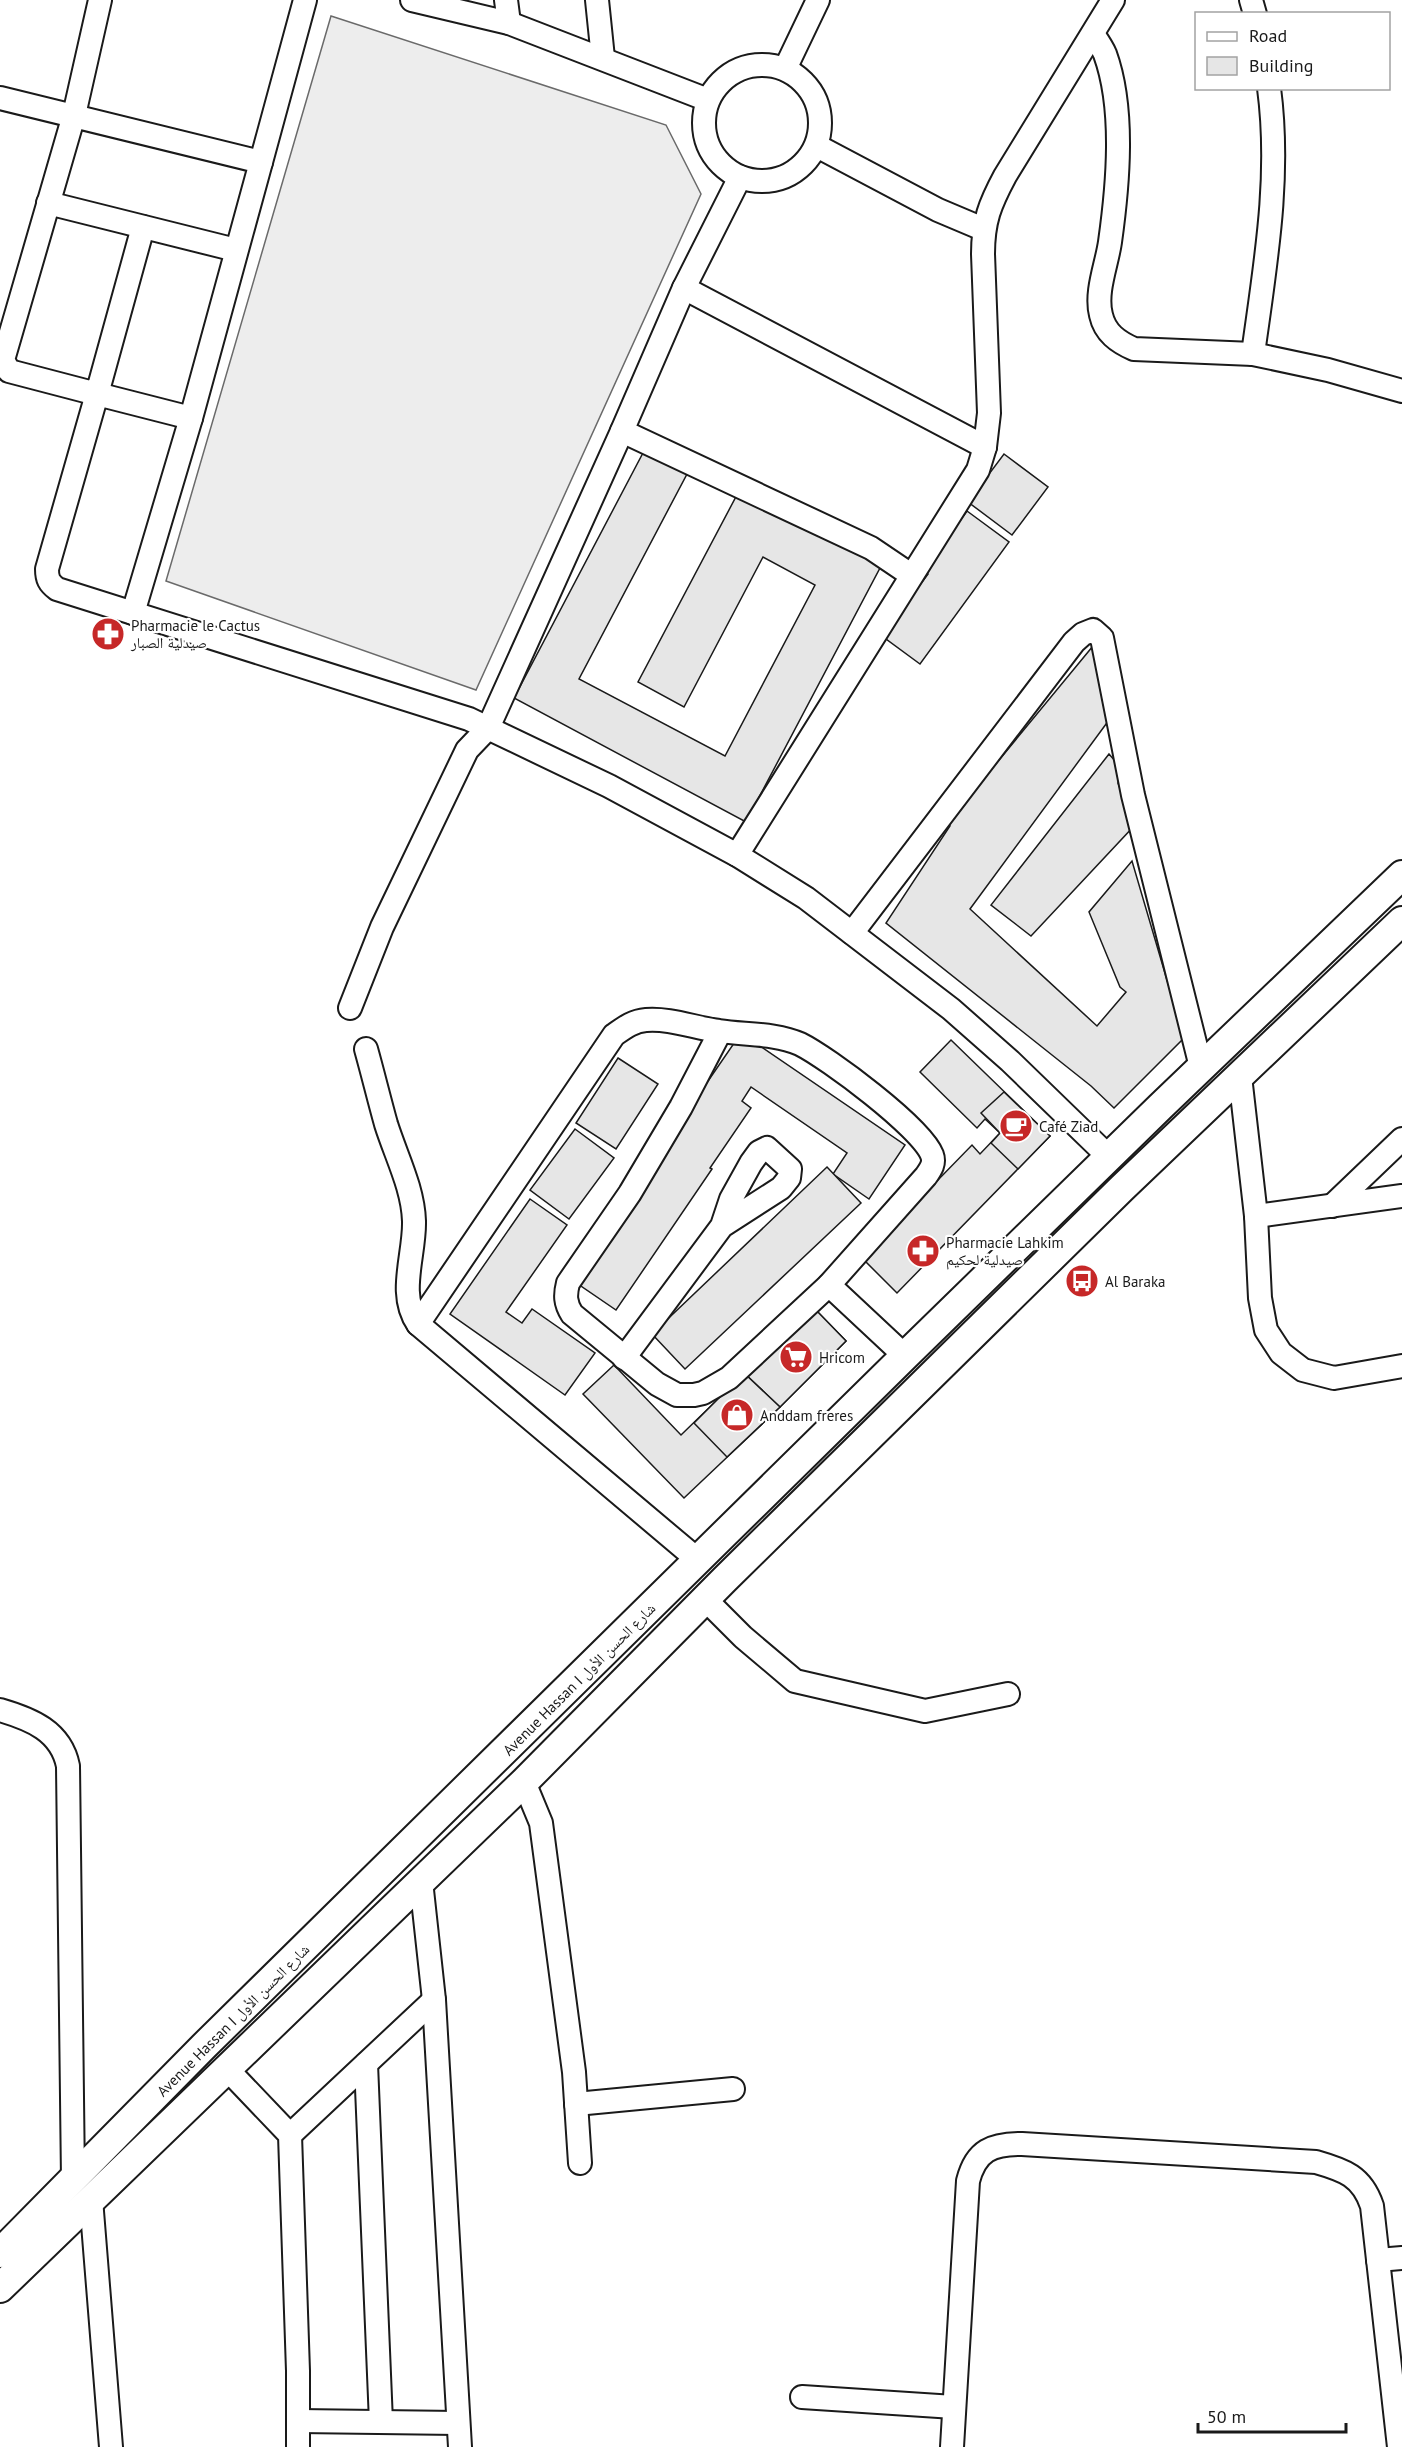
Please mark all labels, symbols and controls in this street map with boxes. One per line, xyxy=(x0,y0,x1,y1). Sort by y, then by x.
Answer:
legend xyxy=(1195,12,1390,90)
text: Road xyxy=(1249,24,1287,47)
text: Building xyxy=(1249,54,1313,77)
pharmacy icon: Pharmacie le Cactus صيدلية الصبار xyxy=(90,616,126,652)
place label: Pharmacie le Cactus صيدلية الصبار xyxy=(130,616,260,652)
cafe icon: Café Ziad xyxy=(998,1108,1034,1144)
place label: Café Ziad xyxy=(1039,1117,1098,1136)
pharmacy icon: Pharmacie Lahkim صيدلية لحكيم xyxy=(905,1233,941,1269)
place label: Pharmacie Lahkim صيدلية لحكيم xyxy=(946,1233,1064,1270)
bus stop icon: Al Baraka xyxy=(1064,1263,1100,1299)
place label: Al Baraka xyxy=(1105,1272,1166,1291)
supermarket icon: Hricom xyxy=(778,1339,814,1375)
place label: Hricom xyxy=(819,1348,865,1367)
shop icon: Anddam freres xyxy=(719,1397,755,1433)
place label: Anddam freres xyxy=(760,1406,853,1425)
street label: Avenue Hassan I شارع الحسن الأول xyxy=(499,1599,660,1760)
street label: Avenue Hassan I شارع الحسن الأول xyxy=(153,1940,314,2101)
scale bar xyxy=(1198,2396,1346,2434)
text: 50 m xyxy=(1207,2405,1246,2428)

